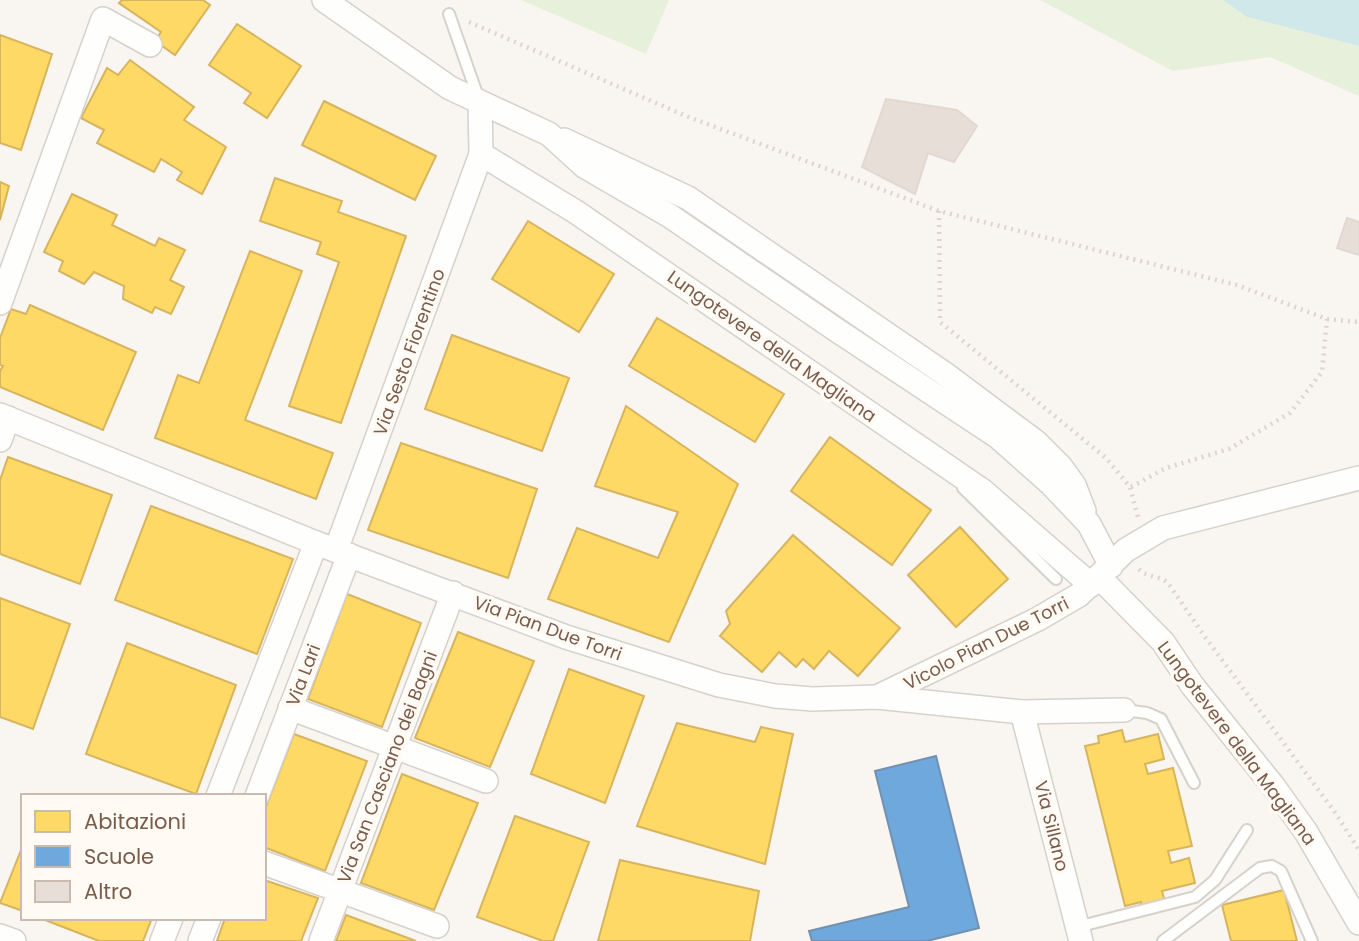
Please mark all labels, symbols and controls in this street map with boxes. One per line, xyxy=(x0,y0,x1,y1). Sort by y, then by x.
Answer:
street label: Lungotevere della Magliana xyxy=(662,264,882,428)
street label: Via Sesto Fiorentino xyxy=(367,265,451,439)
street label: Via Pian Due Torri xyxy=(470,590,626,666)
street label: Vicolo Pian Due Torri xyxy=(899,590,1073,696)
street label: Lungotevere della Magliana xyxy=(1152,636,1322,850)
street label: Via Lari xyxy=(280,640,326,710)
street label: Via San Casciano dei Bagni xyxy=(331,647,443,887)
street label: Via Sillano xyxy=(1029,778,1075,874)
legend xyxy=(21,794,266,920)
text: Abitazioni xyxy=(84,807,186,836)
text: Scuole xyxy=(84,842,154,871)
text: Altro xyxy=(84,877,132,906)

